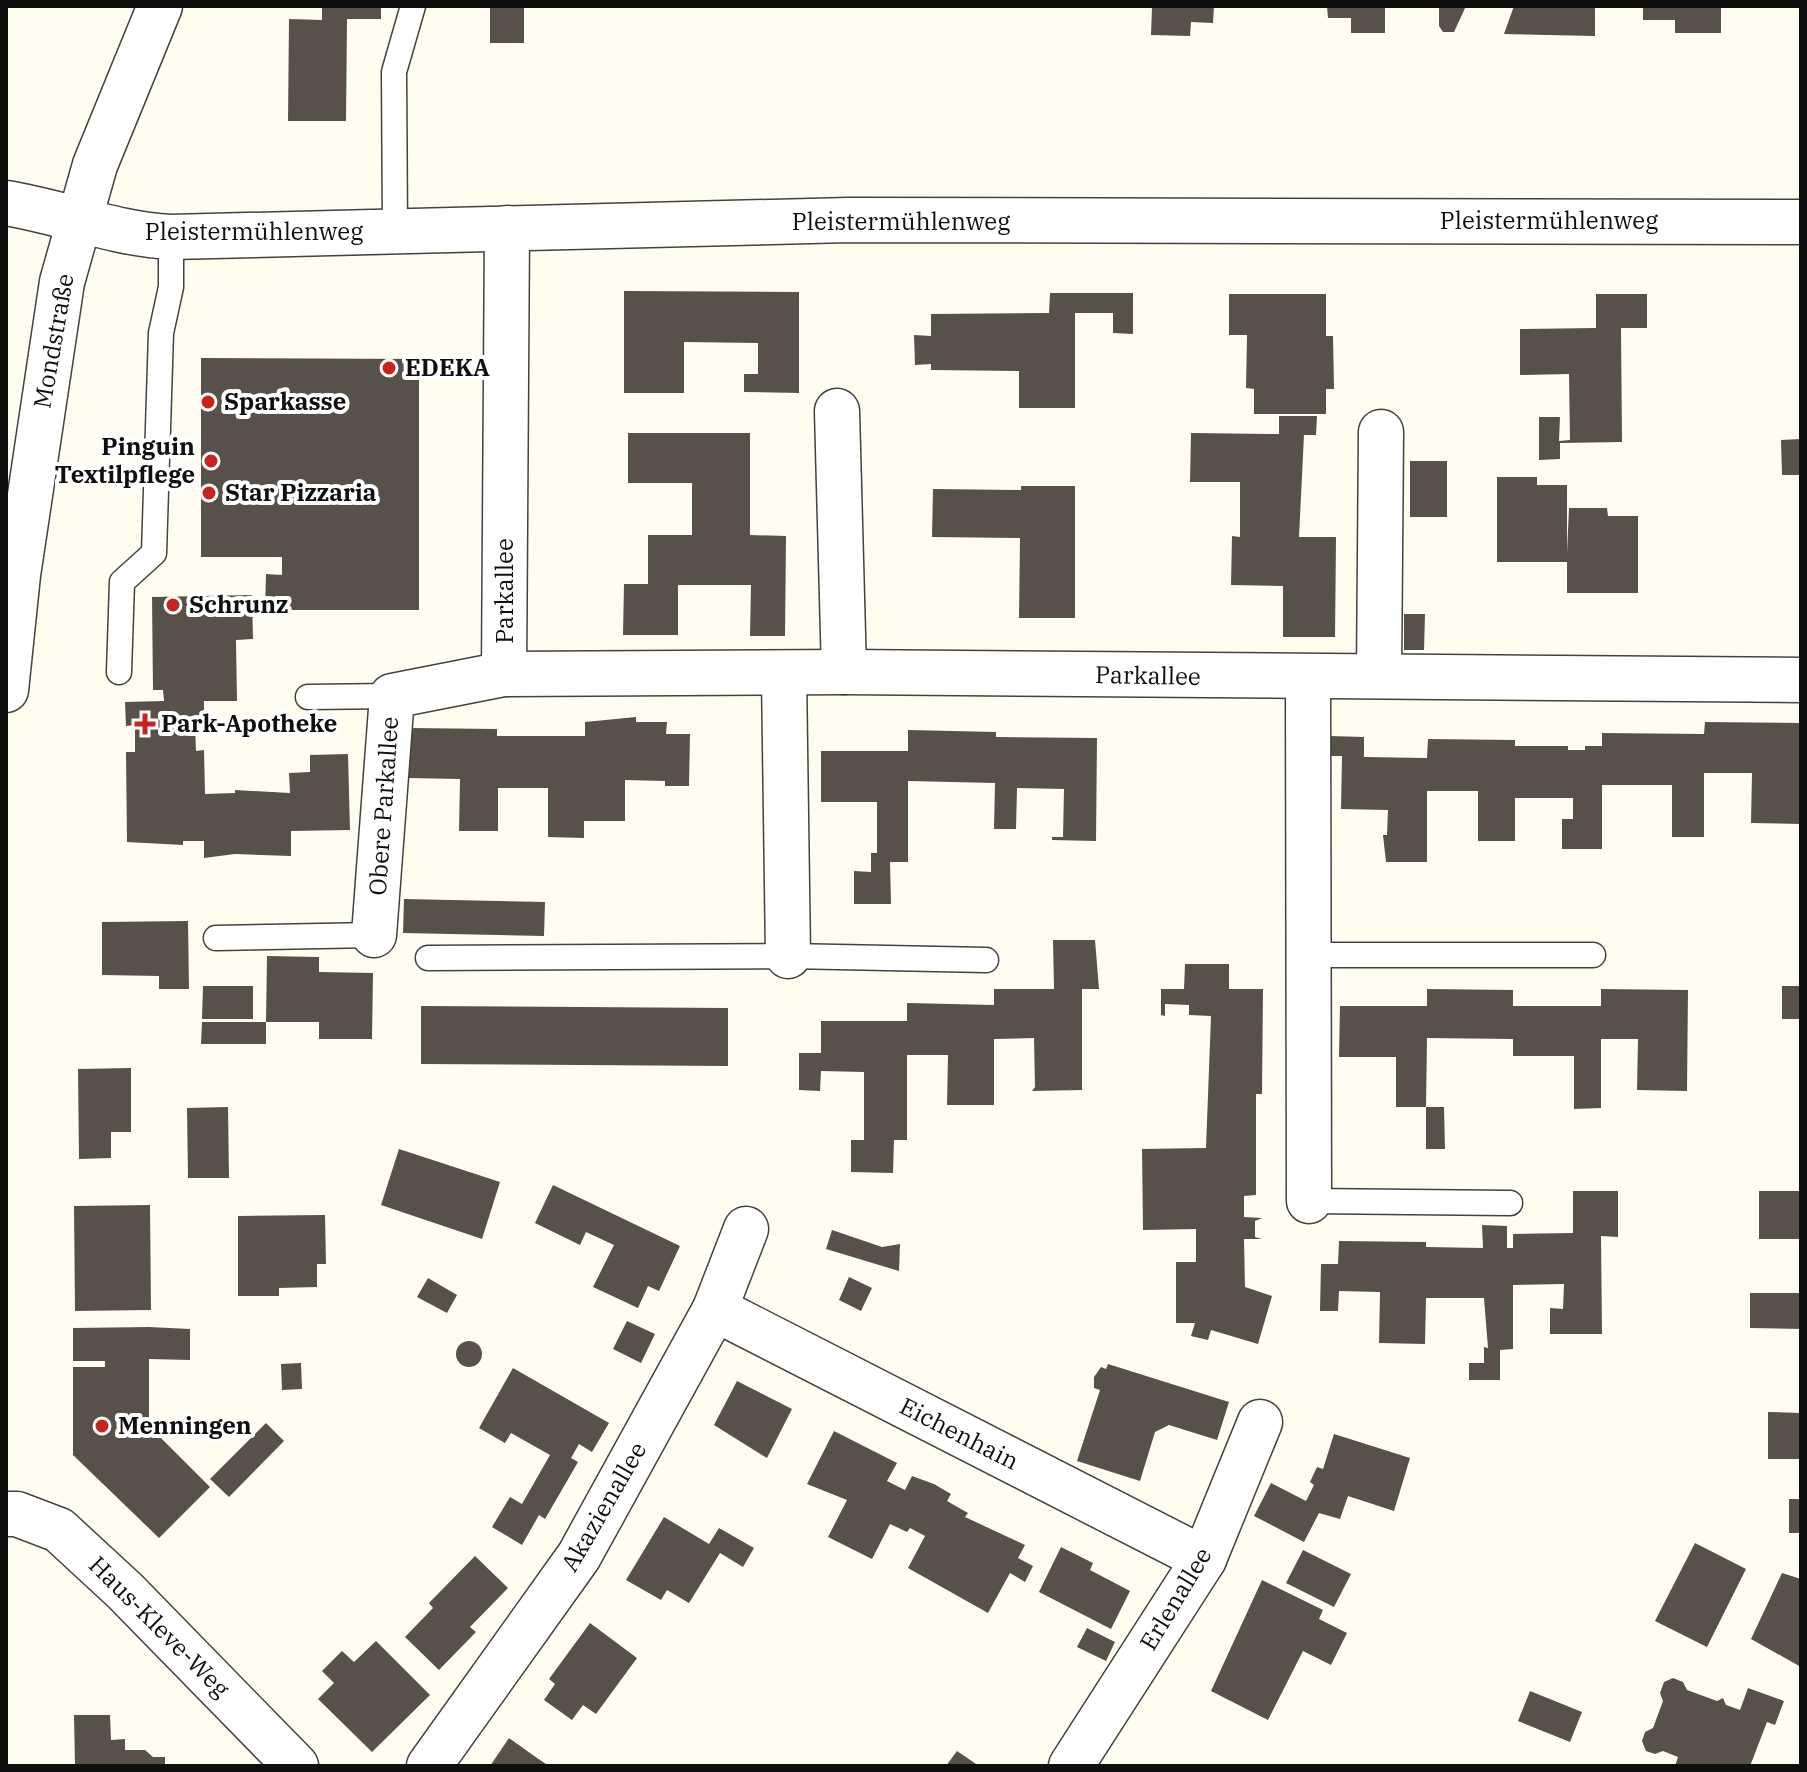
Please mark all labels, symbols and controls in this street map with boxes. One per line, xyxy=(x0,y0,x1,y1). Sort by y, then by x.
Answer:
street label: Pleistermühlenweg xyxy=(1440,204,1658,236)
street label: Pleistermühlenweg xyxy=(792,205,1010,237)
street label: Pleistermühlenweg xyxy=(145,215,363,247)
street label: Mondstraße xyxy=(25,271,81,411)
place label: EDEKA xyxy=(405,351,490,383)
marker: EDEKA xyxy=(380,359,398,377)
place label: Sparkasse xyxy=(224,385,346,417)
marker: Sparkasse xyxy=(199,393,217,411)
place label: Pinguin Textilpflege xyxy=(55,430,195,490)
marker: Pinguin Textilpflege xyxy=(202,452,220,470)
place label: Star Pizzaria xyxy=(225,476,377,508)
marker: Star Pizzaria xyxy=(200,484,218,502)
street label: Parkallee xyxy=(488,538,520,644)
place label: Schrunz xyxy=(189,588,288,620)
marker: Schrunz xyxy=(164,596,182,614)
street label: Parkallee xyxy=(1095,658,1201,692)
place label: Park-Apotheke xyxy=(161,707,337,739)
marker: Park-Apotheke xyxy=(136,715,154,733)
street label: Obere Parkallee xyxy=(361,715,405,896)
street label: Eichenhain xyxy=(895,1389,1024,1477)
place label: Menningen xyxy=(118,1409,252,1441)
marker: Menningen xyxy=(93,1417,111,1435)
street label: Akazienallee xyxy=(553,1436,653,1577)
street label: Erlenallee xyxy=(1132,1541,1218,1656)
street label: Haus-Kleve-Weg xyxy=(82,1549,237,1704)

